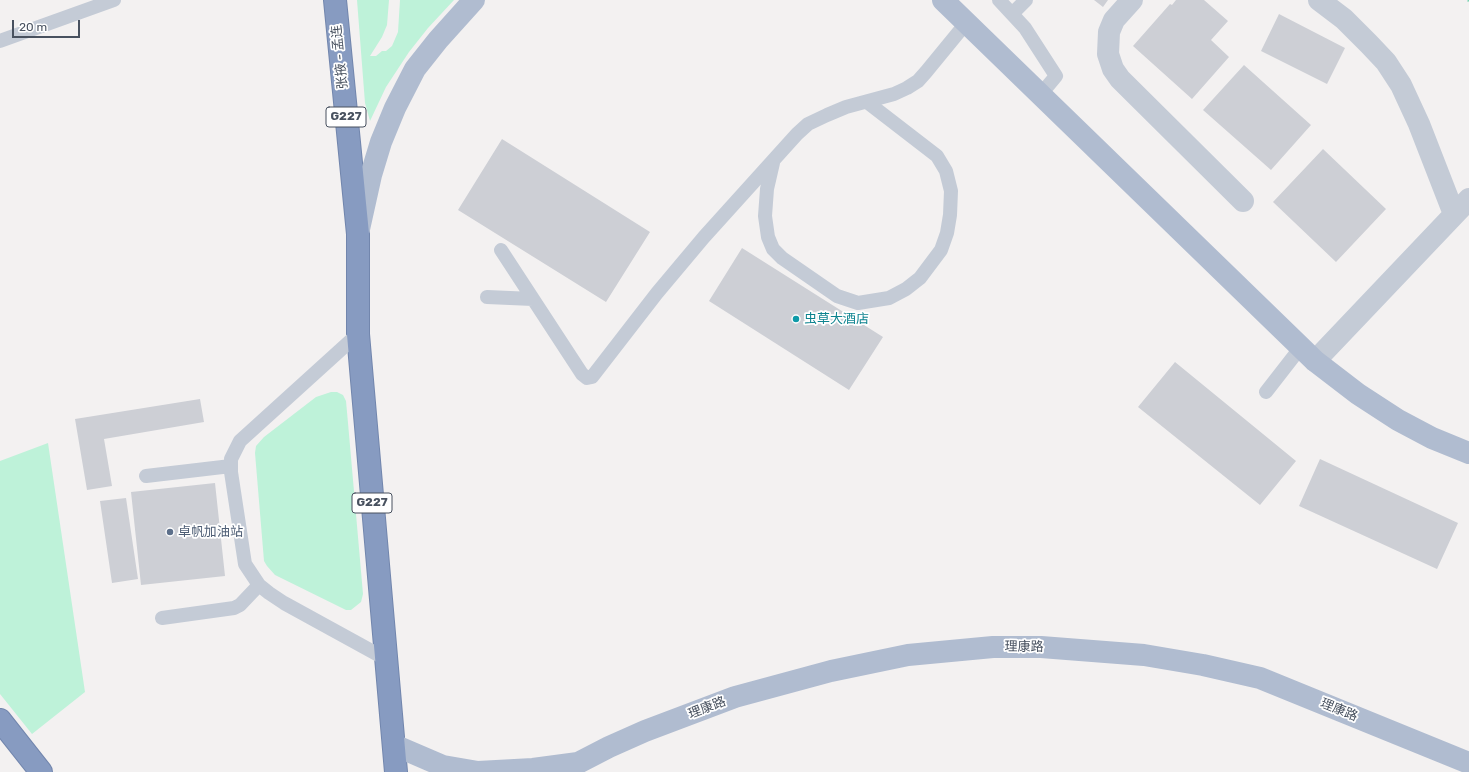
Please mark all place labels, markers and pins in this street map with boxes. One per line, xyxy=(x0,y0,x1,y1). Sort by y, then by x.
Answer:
place label: 虫草大酒店 xyxy=(804,311,869,327)
marker: 虫草大酒店 xyxy=(791,314,801,324)
place label: 卓帆加油站 xyxy=(178,524,243,540)
marker: 卓帆加油站 xyxy=(165,527,175,537)

